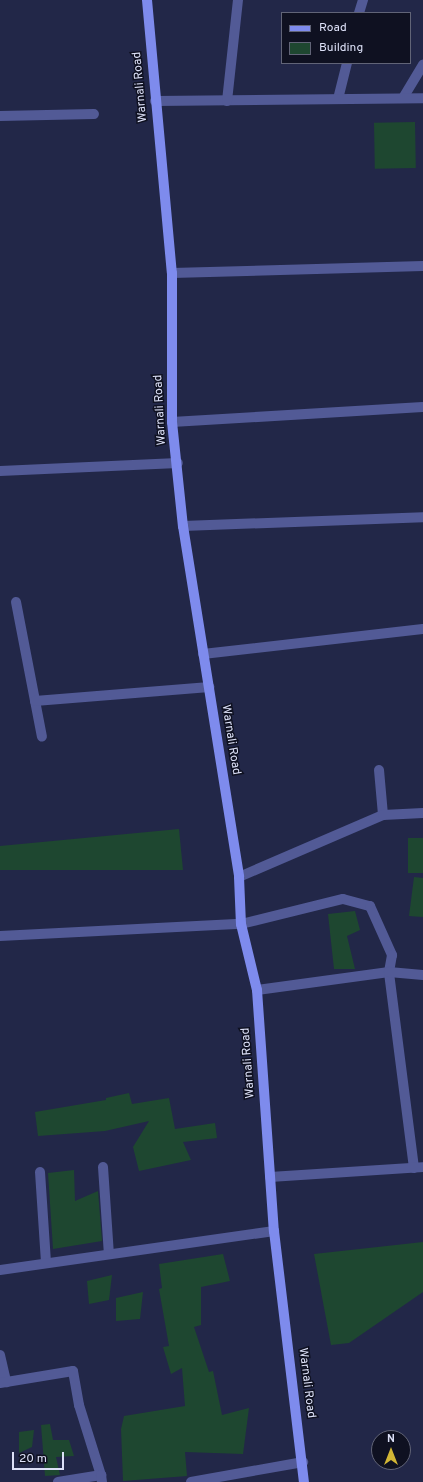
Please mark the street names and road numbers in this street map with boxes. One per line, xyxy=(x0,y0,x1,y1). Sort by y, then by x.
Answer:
street label: Warnali Road xyxy=(131,51,151,123)
street label: Warnali Road xyxy=(152,374,170,446)
street label: Warnali Road xyxy=(217,704,243,776)
street label: Warnali Road xyxy=(239,1027,259,1099)
street label: Warnali Road xyxy=(295,1347,317,1419)

